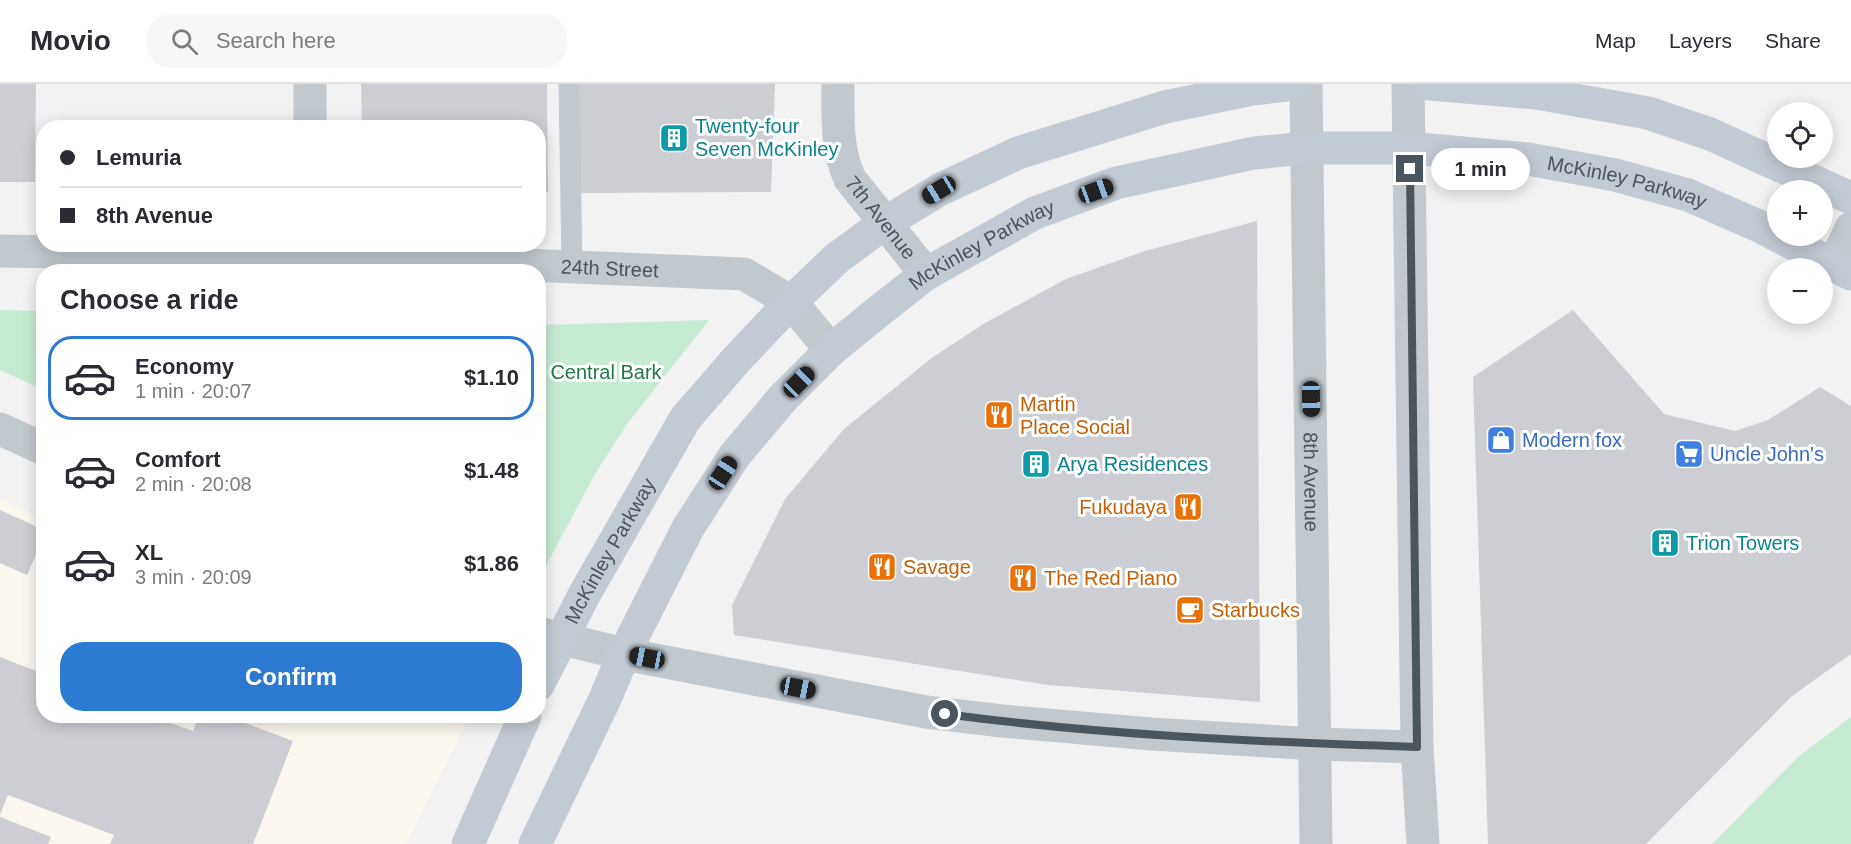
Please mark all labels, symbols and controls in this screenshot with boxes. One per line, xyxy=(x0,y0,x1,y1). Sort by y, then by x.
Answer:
search box xyxy=(147,14,567,68)
text: Movio xyxy=(30,25,111,56)
icon: search xyxy=(168,25,201,58)
text: Search here xyxy=(216,28,336,53)
text: Map xyxy=(1595,29,1636,52)
text: Layers xyxy=(1669,29,1732,52)
text: Share xyxy=(1765,29,1821,52)
map controls xyxy=(1767,102,1833,324)
button: locate xyxy=(1767,102,1833,168)
place label: Twenty-four Seven McKinley xyxy=(695,115,838,160)
building icon: Twenty-four Seven McKinley xyxy=(658,122,690,154)
text: Lemuria xyxy=(96,145,182,170)
callout: 1 min xyxy=(1431,148,1530,190)
street label: McKinley Parkway xyxy=(1546,152,1710,213)
route end xyxy=(1396,155,1423,182)
text: 1 min xyxy=(1454,158,1507,180)
street label: 7th Avenue xyxy=(841,172,921,263)
car xyxy=(919,173,959,207)
car xyxy=(1076,176,1116,206)
button: + xyxy=(1767,180,1833,246)
street label: McKinley Parkway xyxy=(904,196,1057,294)
text: 8th Avenue xyxy=(96,203,213,228)
street label: 24th Street xyxy=(560,255,659,281)
button: − xyxy=(1767,258,1833,324)
text: Choose a ride xyxy=(60,285,239,315)
icon: car xyxy=(63,351,117,405)
text: Economy xyxy=(135,354,234,379)
park label: Central Bark xyxy=(550,361,663,383)
car xyxy=(780,363,818,401)
text: $1.10 xyxy=(464,365,519,390)
text: 1 min · 20:07 xyxy=(135,380,252,402)
car xyxy=(1302,381,1320,417)
place label: Martin Place Social xyxy=(1020,393,1130,438)
restaurant icon: Martin Place Social xyxy=(983,399,1015,431)
shop icon: Modern fox xyxy=(1485,424,1517,456)
place label: Modern fox xyxy=(1522,429,1622,451)
street label: 8th Avenue xyxy=(1300,432,1323,532)
supermarket icon: Uncle John's xyxy=(1673,438,1705,470)
place label: Uncle John's xyxy=(1710,443,1824,465)
icon: car xyxy=(63,444,117,498)
text: Comfort xyxy=(135,447,221,472)
building icon: Arya Residences xyxy=(1020,448,1052,480)
car xyxy=(706,453,740,493)
place label: Arya Residences xyxy=(1057,453,1208,475)
text: $1.48 xyxy=(464,458,519,483)
text: 2 min · 20:08 xyxy=(135,473,252,495)
street label: McKinley Parkway xyxy=(560,474,660,627)
restaurant icon: Fukudaya xyxy=(1172,491,1204,523)
place label: Fukudaya xyxy=(1079,496,1168,518)
building icon: Trion Towers xyxy=(1649,527,1681,559)
place label: Trion Towers xyxy=(1686,532,1799,554)
icon: car xyxy=(63,537,117,591)
text: XL xyxy=(135,540,163,565)
text: $1.86 xyxy=(464,551,519,576)
restaurant icon: Savage xyxy=(866,551,898,583)
place label: Savage xyxy=(903,556,971,578)
restaurant icon: The Red Piano xyxy=(1007,562,1039,594)
text: 3 min · 20:09 xyxy=(135,566,252,588)
place label: The Red Piano xyxy=(1044,567,1177,589)
cafe icon: Starbucks xyxy=(1174,594,1206,626)
place label: Starbucks xyxy=(1211,599,1300,621)
button: Confirm xyxy=(60,642,522,711)
car xyxy=(628,646,666,670)
car xyxy=(779,676,817,700)
route start xyxy=(931,700,958,727)

